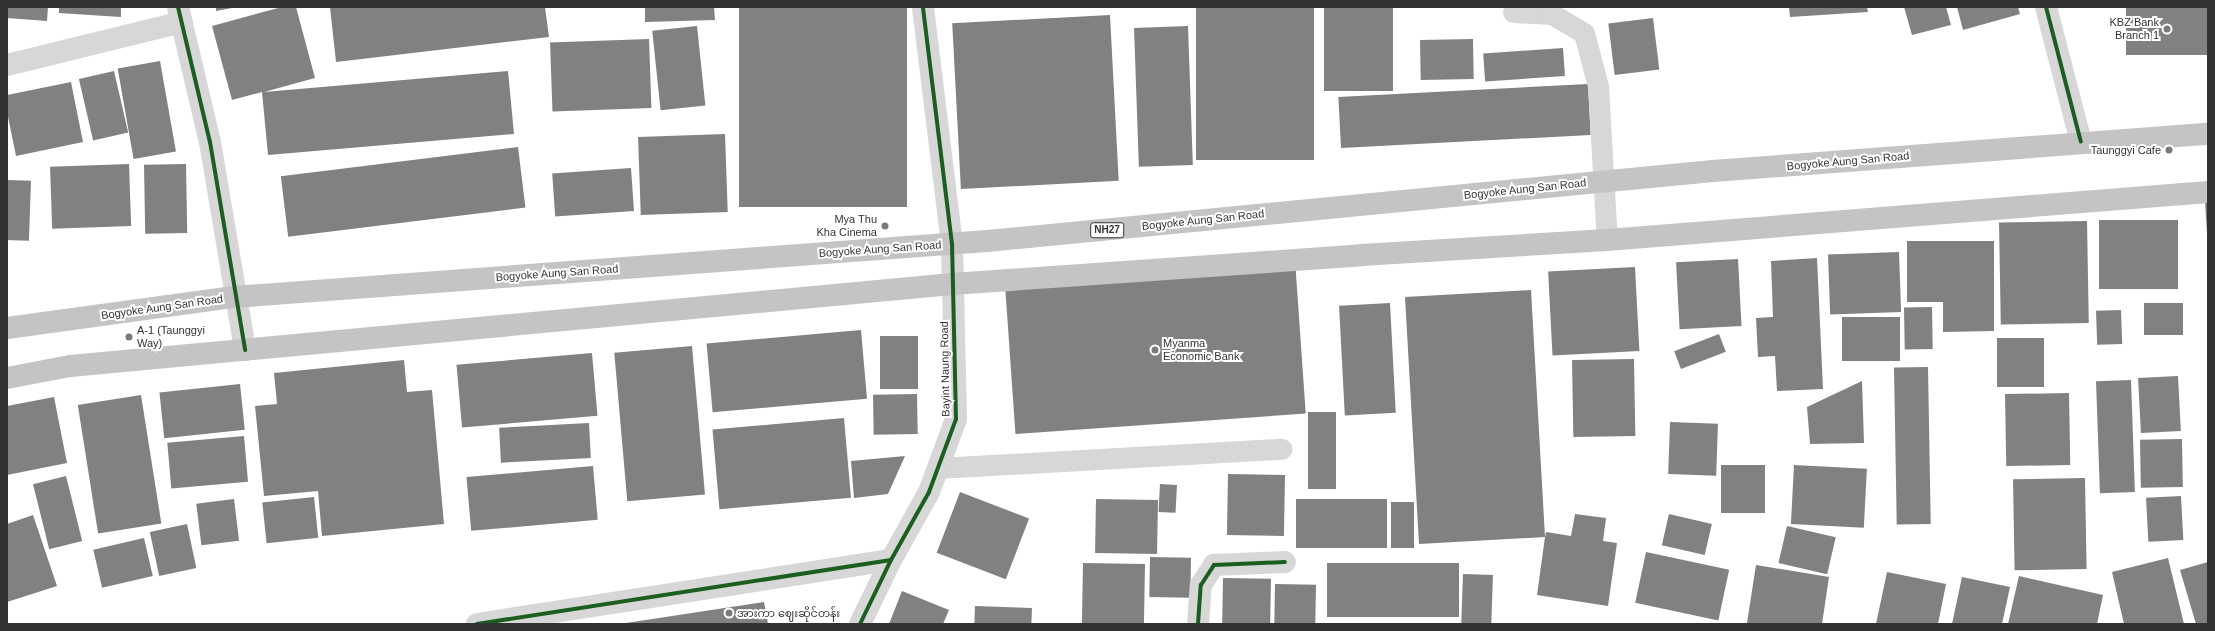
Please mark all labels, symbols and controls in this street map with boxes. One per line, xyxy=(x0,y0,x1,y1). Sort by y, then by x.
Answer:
place label: KBZ Bank Branch 1 xyxy=(2109,16,2159,42)
marker: KBZ Bank Branch 1 xyxy=(2162,24,2172,34)
place label: Taunggyi Cafe xyxy=(2091,143,2161,157)
marker: Taunggyi Cafe xyxy=(2164,145,2174,155)
street label: Bogyoke Aung San Road xyxy=(1786,149,1910,173)
street label: Bogyoke Aung San Road xyxy=(1463,176,1587,202)
street label: Bogyoke Aung San Road xyxy=(1141,207,1265,233)
place label: Mya Thu Kha Cinema xyxy=(816,213,877,239)
marker: Mya Thu Kha Cinema xyxy=(880,221,890,231)
road number: NH27 xyxy=(1090,222,1124,238)
street label: Bogyoke Aung San Road xyxy=(818,238,942,260)
street label: Bogyoke Aung San Road xyxy=(495,262,619,284)
street label: Bogyoke Aung San Road xyxy=(100,292,224,322)
street label: Bayint Naung Road xyxy=(938,321,952,417)
place label: A-1 (Taunggyi Way) xyxy=(137,324,205,350)
marker: A-1 (Taunggyi Way) xyxy=(124,332,134,342)
place label: Myanma Economic Bank xyxy=(1163,337,1239,363)
marker: Myanma Economic Bank xyxy=(1150,345,1160,355)
place label: အားကာ ဈေးဆိုင်တန်း xyxy=(737,606,840,620)
marker: အားကာ ဈေးဆိုင်တန်း xyxy=(724,608,734,618)

